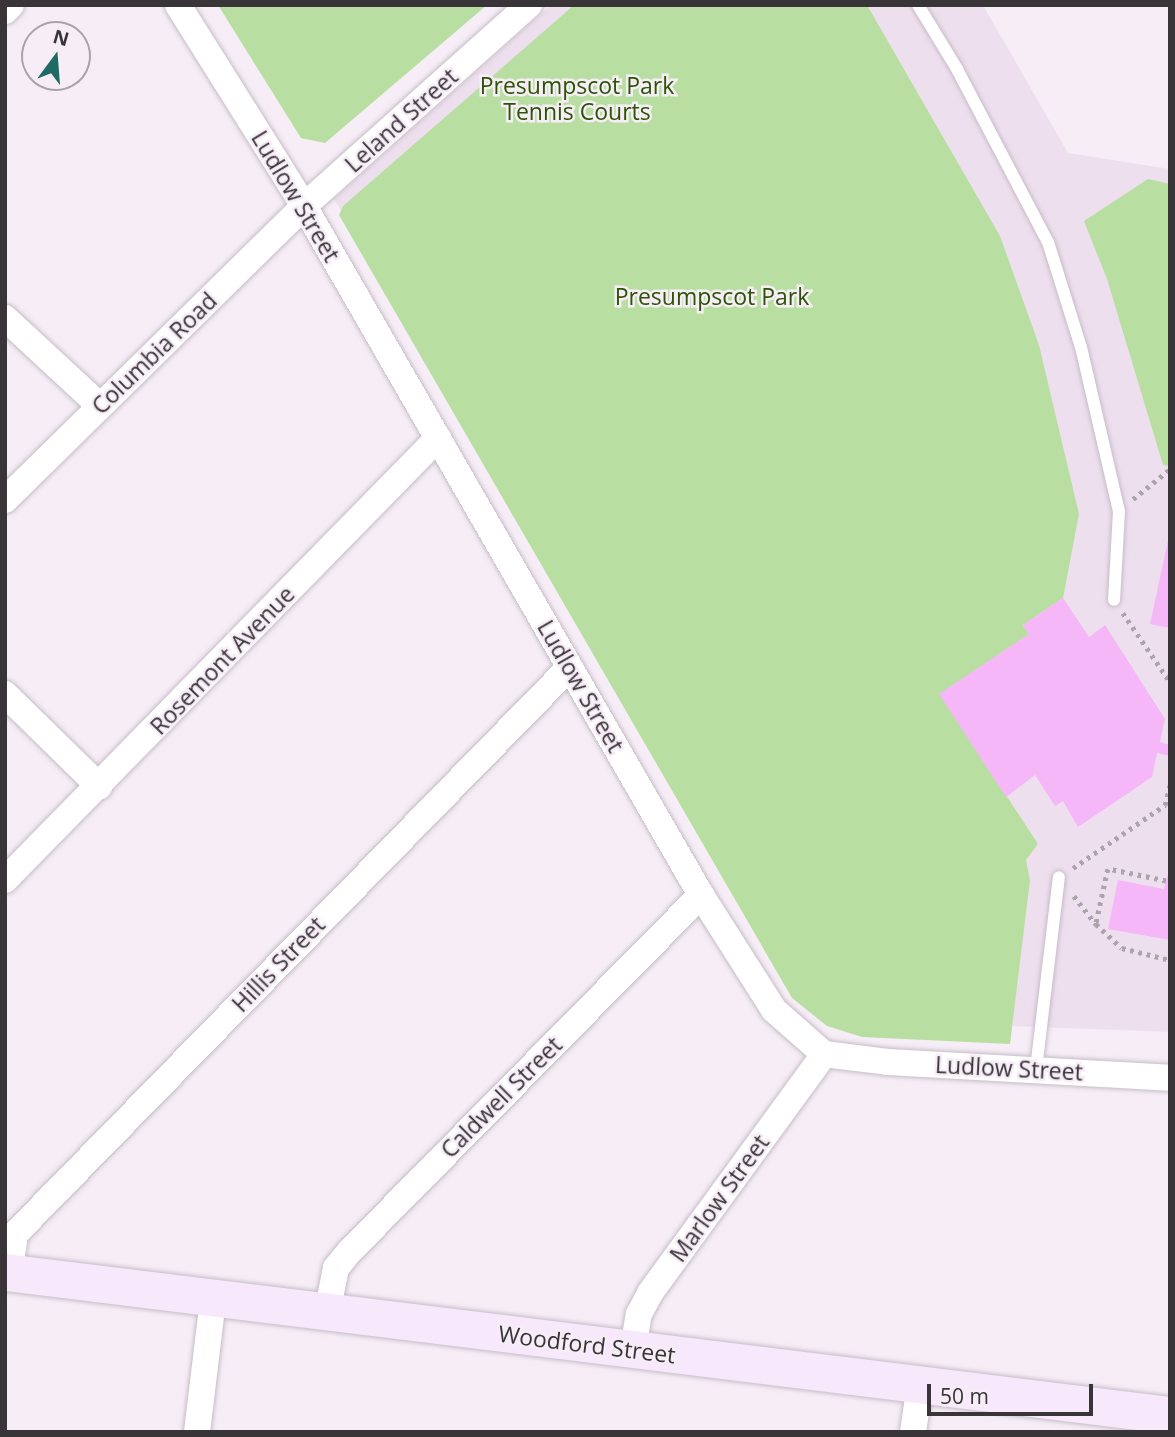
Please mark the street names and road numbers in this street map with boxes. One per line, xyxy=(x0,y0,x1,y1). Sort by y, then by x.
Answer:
street label: Leland Street xyxy=(339,62,463,178)
street label: Ludlow Street xyxy=(246,126,346,266)
street label: Columbia Road xyxy=(86,286,222,420)
street label: Rosemont Avenue xyxy=(144,580,300,740)
street label: Ludlow Street xyxy=(532,615,630,757)
street label: Hillis Street xyxy=(226,911,330,1017)
street label: Caldwell Street xyxy=(435,1031,567,1163)
street label: Ludlow Street xyxy=(934,1050,1084,1086)
street label: Marlow Street xyxy=(664,1129,774,1267)
street label: Woodford Street xyxy=(497,1319,677,1369)

